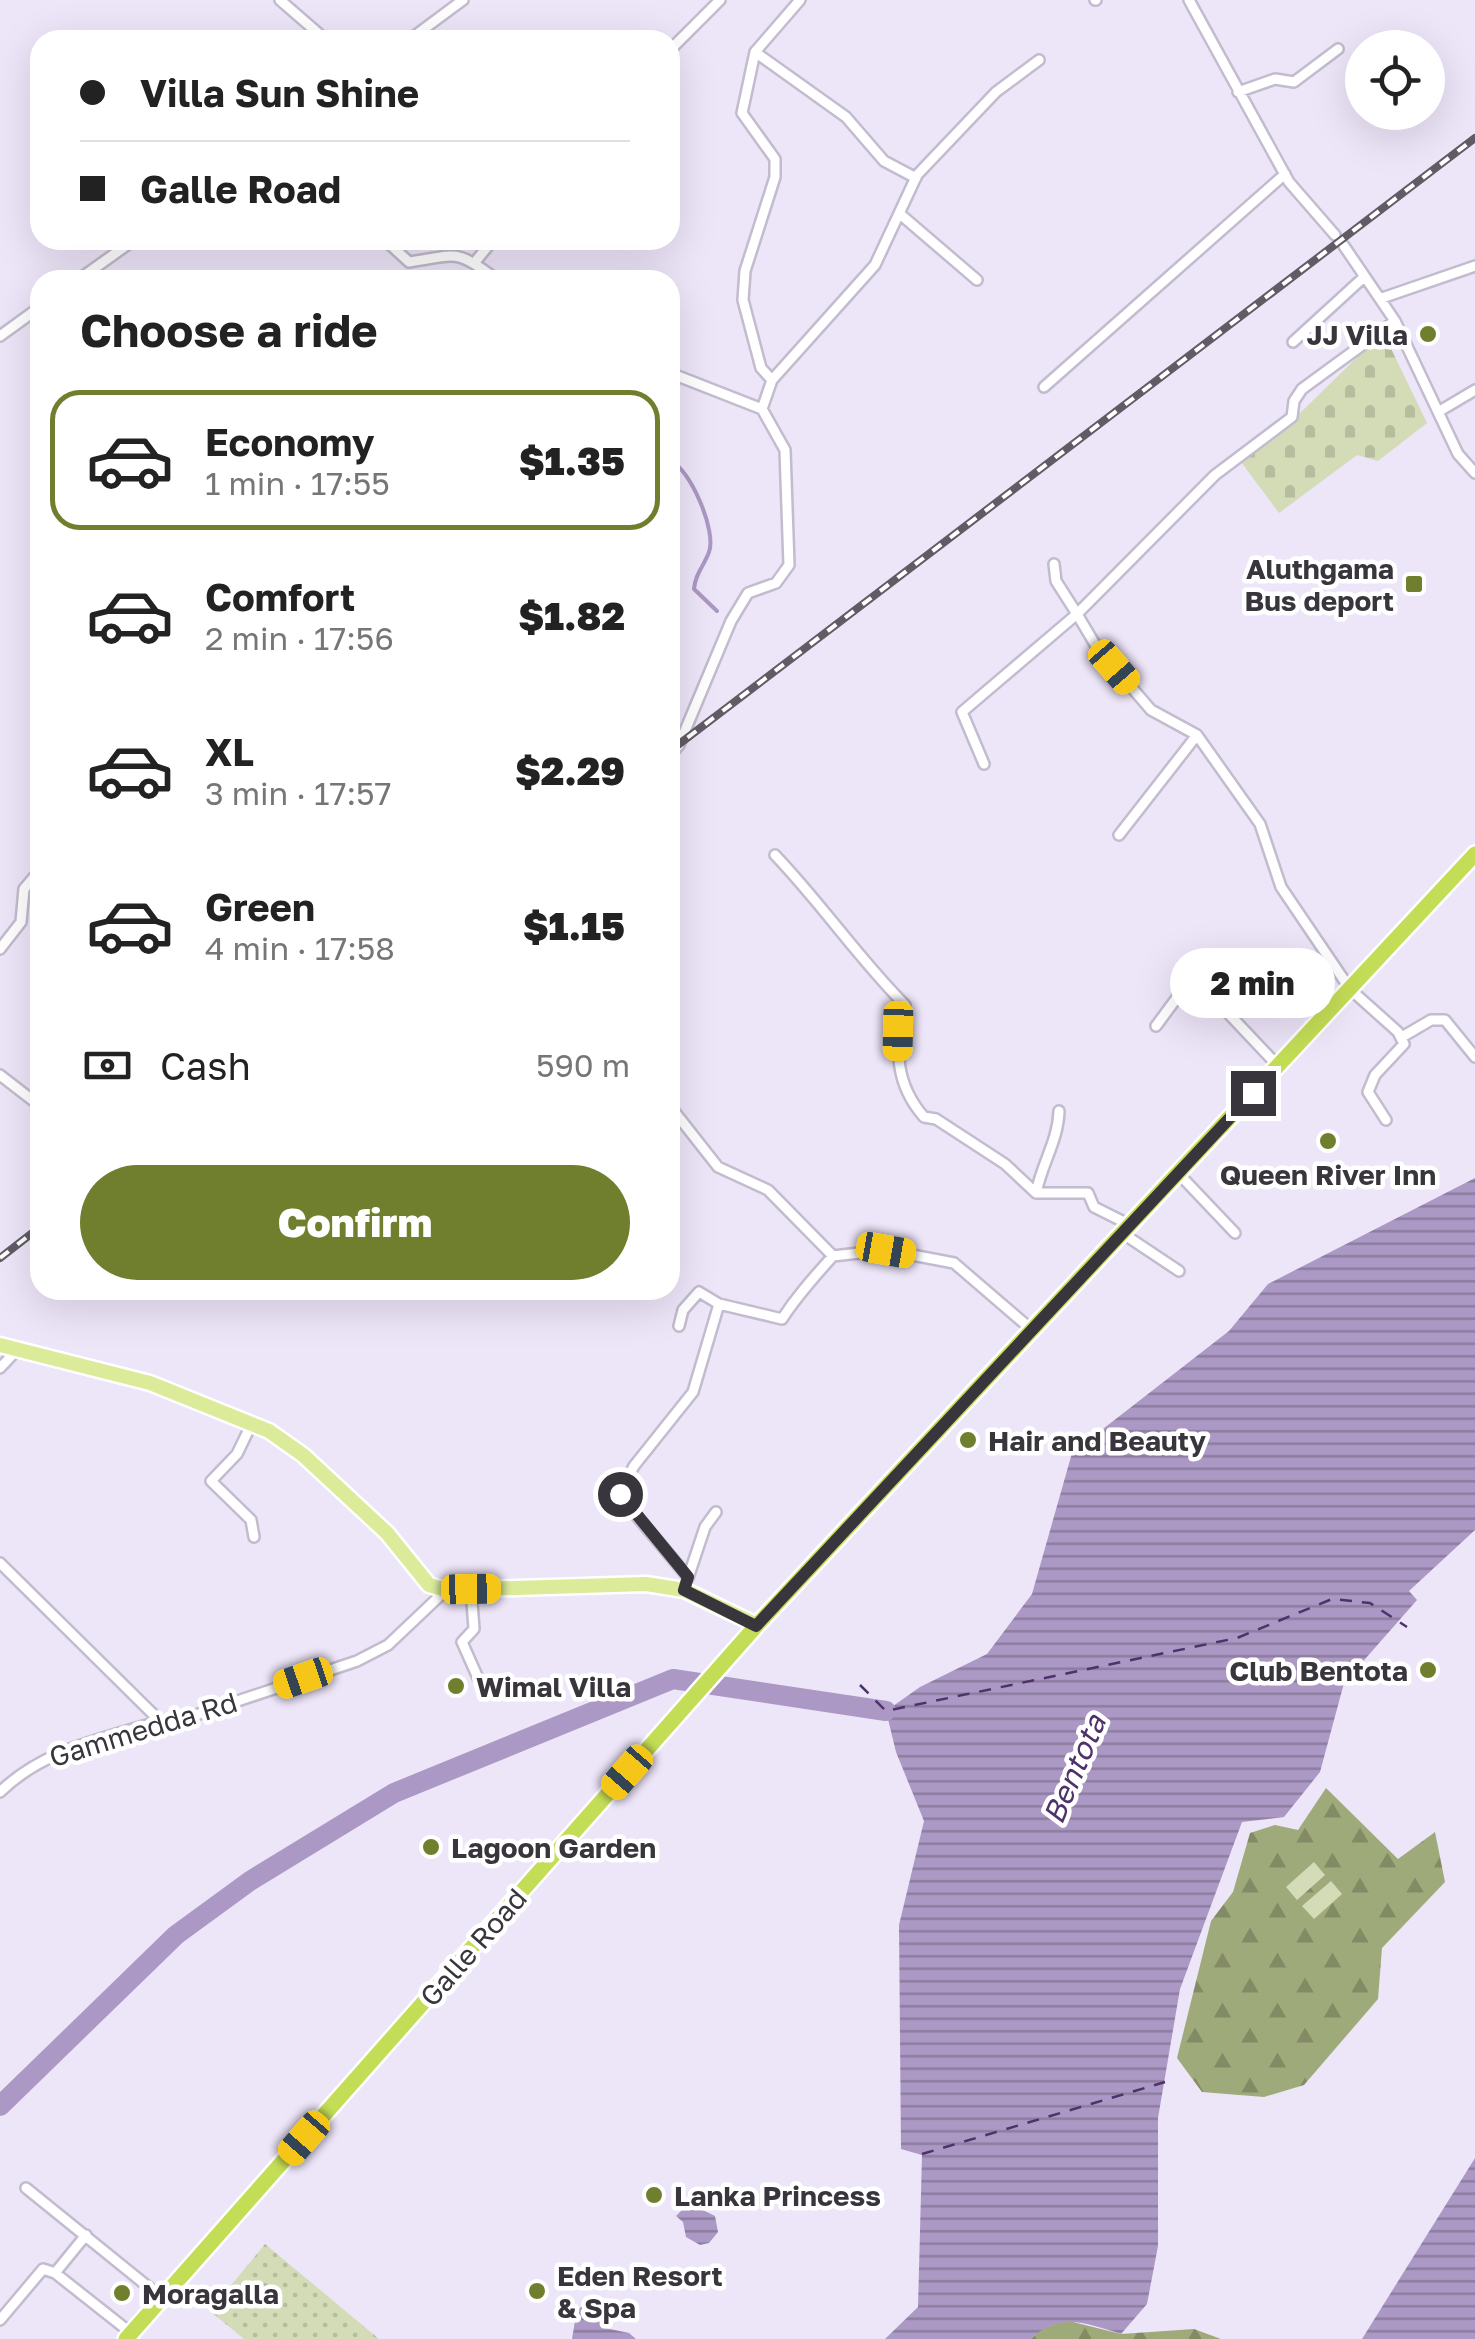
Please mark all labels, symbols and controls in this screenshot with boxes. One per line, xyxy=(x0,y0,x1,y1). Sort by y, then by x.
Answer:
map controls xyxy=(1345,30,1445,130)
button: locate xyxy=(1345,30,1445,130)
text: Villa Sun Shine xyxy=(140,70,419,115)
text: Galle Road xyxy=(140,166,341,211)
text: Choose a ride xyxy=(80,303,378,357)
place label: JJ Villa xyxy=(1307,318,1408,351)
marker: JJ Villa xyxy=(1417,323,1439,345)
icon: car xyxy=(85,415,175,505)
text: Economy xyxy=(205,419,374,464)
text: $1.35 xyxy=(519,438,625,483)
text: 1 min · 17:55 xyxy=(205,464,390,502)
place label: Aluthgama Bus deport xyxy=(1244,552,1394,617)
icon: car xyxy=(85,570,175,660)
marker: Aluthgama Bus deport xyxy=(1403,573,1425,595)
text: Comfort xyxy=(205,574,355,619)
text: $1.82 xyxy=(518,593,625,638)
text: 2 min · 17:56 xyxy=(205,619,394,657)
car xyxy=(1083,635,1145,699)
icon: car xyxy=(85,725,175,815)
text: XL xyxy=(205,729,254,774)
text: $2.29 xyxy=(515,748,625,793)
text: 3 min · 17:57 xyxy=(205,774,392,812)
icon: car xyxy=(85,880,175,970)
text: Green xyxy=(205,884,315,929)
text: $1.15 xyxy=(523,903,625,948)
text: 4 min · 17:58 xyxy=(205,929,395,967)
callout: 2 min xyxy=(1170,948,1336,1018)
text: 2 min xyxy=(1210,964,1295,1002)
car xyxy=(882,1001,914,1061)
icon: cash xyxy=(80,1038,135,1093)
text: Cash xyxy=(160,1043,251,1088)
text: 590 m xyxy=(536,1046,630,1084)
route end xyxy=(1231,1071,1276,1116)
marker: Queen River Inn xyxy=(1317,1130,1339,1152)
place label: Queen River Inn xyxy=(1220,1158,1436,1191)
button: Confirm xyxy=(80,1165,630,1280)
car xyxy=(854,1230,918,1270)
place label: Hair and Beauty xyxy=(988,1424,1206,1457)
marker: Hair and Beauty xyxy=(957,1429,979,1451)
route start xyxy=(598,1472,643,1517)
car xyxy=(441,1573,501,1605)
car xyxy=(270,1654,336,1702)
place label: Club Bentota xyxy=(1229,1654,1408,1687)
marker: Club Bentota xyxy=(1417,1659,1439,1681)
place label: Wimal Villa xyxy=(476,1670,631,1703)
marker: Wimal Villa xyxy=(445,1675,467,1697)
street label: Gammedda Rd xyxy=(45,1685,241,1773)
water label: Bentota xyxy=(1035,1708,1113,1829)
car xyxy=(596,1740,658,1804)
place label: Lagoon Garden xyxy=(451,1831,656,1864)
marker: Lagoon Garden xyxy=(420,1836,442,1858)
street label: Galle Road xyxy=(413,1881,533,2013)
car xyxy=(273,2106,335,2170)
place label: Lanka Princess xyxy=(674,2179,881,2212)
marker: Lanka Princess xyxy=(643,2184,665,2206)
place label: Eden Resort & Spa xyxy=(557,2259,723,2324)
place label: Moragalla xyxy=(142,2277,279,2310)
marker: Eden Resort & Spa xyxy=(526,2280,548,2302)
marker: Moragalla xyxy=(111,2282,133,2304)

